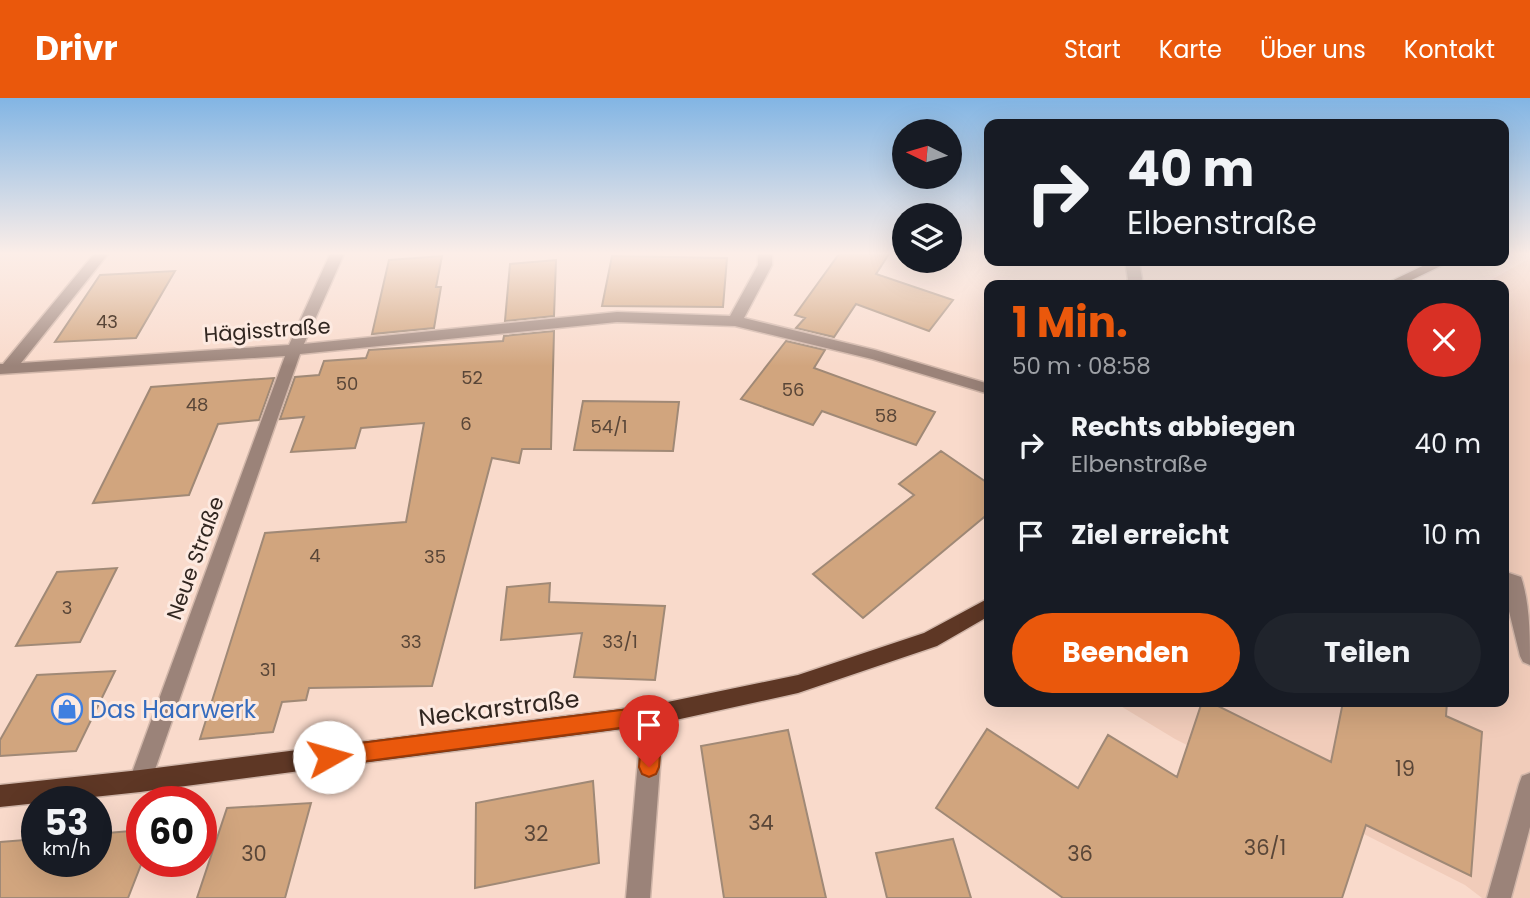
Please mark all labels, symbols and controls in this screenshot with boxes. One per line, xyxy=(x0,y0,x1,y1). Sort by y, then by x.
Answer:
text: Drivr xyxy=(35,25,118,72)
text: Start xyxy=(1064,33,1121,66)
text: Karte xyxy=(1159,33,1222,66)
text: Über uns xyxy=(1260,33,1366,66)
text: Kontakt xyxy=(1404,33,1495,66)
north arrow xyxy=(892,119,962,189)
map controls xyxy=(892,119,962,273)
text: 40 m xyxy=(1127,135,1254,203)
icon: right xyxy=(1012,147,1103,238)
text: Elbenstraße xyxy=(1127,200,1317,245)
button: layers xyxy=(892,203,962,273)
text: 1 Min. xyxy=(1012,293,1128,352)
button: close xyxy=(1407,303,1481,377)
house number: 43 xyxy=(96,309,118,334)
street label: Hägisstraße xyxy=(203,311,331,349)
text: 50 m · 08:58 xyxy=(1012,350,1151,382)
house number: 52 xyxy=(461,365,483,390)
house number: 50 xyxy=(336,371,358,396)
house number: 56 xyxy=(782,377,804,402)
house number: 48 xyxy=(186,392,208,417)
house number: 58 xyxy=(875,403,897,428)
text: Rechts abbiegen xyxy=(1071,409,1296,445)
house number: 6 xyxy=(460,411,472,436)
house number: 54/1 xyxy=(591,414,627,439)
icon: right xyxy=(1012,426,1050,464)
text: 40 m xyxy=(1415,426,1481,462)
text: Elbenstraße xyxy=(1071,448,1207,480)
street label: Neue Straße xyxy=(159,492,231,624)
icon: arrive xyxy=(1012,517,1050,555)
text: Ziel erreicht xyxy=(1071,517,1229,553)
text: 10 m xyxy=(1423,517,1481,553)
house number: 4 xyxy=(309,543,321,568)
house number: 35 xyxy=(424,544,446,569)
house number: 3 xyxy=(62,595,72,620)
button: Beenden xyxy=(1012,613,1240,693)
button: Teilen xyxy=(1254,613,1481,693)
house number: 33 xyxy=(400,629,422,654)
house number: 33/1 xyxy=(602,629,638,654)
house number: 31 xyxy=(260,657,276,682)
street label: Neckarstraße xyxy=(417,682,581,734)
shop icon: Das Haarwerk xyxy=(50,692,84,726)
place label: Das Haarwerk xyxy=(90,693,257,726)
pin xyxy=(619,695,679,767)
icon: arrive xyxy=(630,706,668,744)
position arrow xyxy=(292,720,366,794)
house number: 19 xyxy=(1395,754,1415,783)
speed limit sign: 60 xyxy=(126,786,217,877)
text: 53 xyxy=(45,798,88,847)
house number: 34 xyxy=(748,808,774,837)
house number: 32 xyxy=(524,819,548,848)
house number: 36/1 xyxy=(1244,833,1286,862)
text: km/h xyxy=(43,836,90,861)
house number: 30 xyxy=(241,839,267,868)
house number: 36 xyxy=(1067,839,1093,868)

